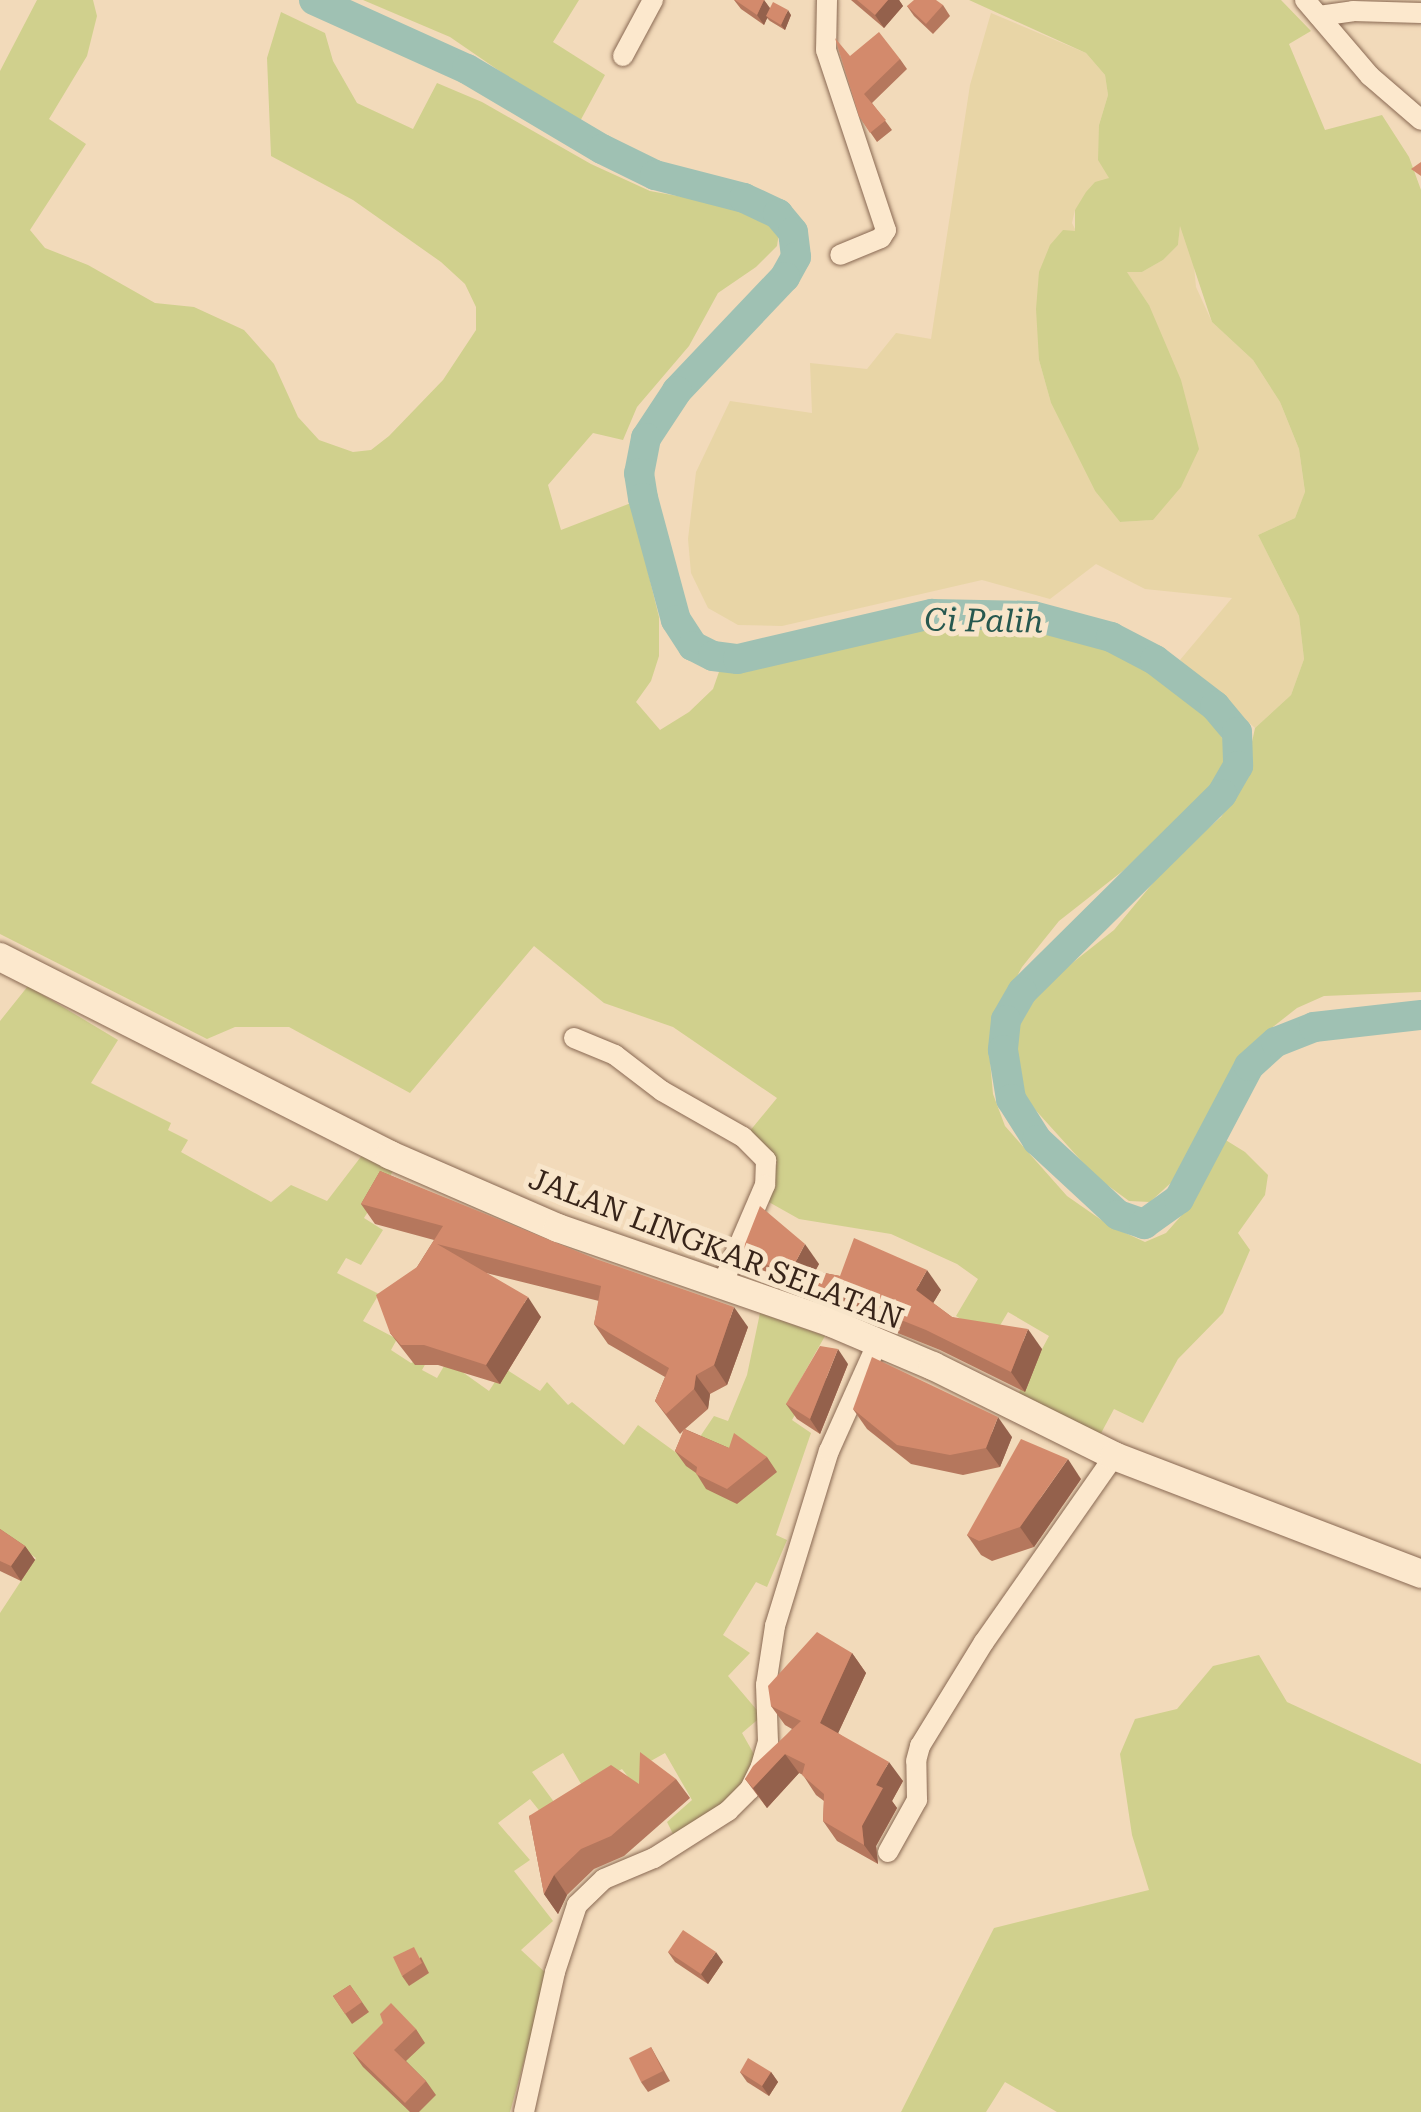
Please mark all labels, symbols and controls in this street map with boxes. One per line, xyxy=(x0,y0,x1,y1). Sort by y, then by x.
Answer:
water label: Ci Palih xyxy=(924,601,1044,641)
street label: JALAN LINGKAR SELATAN xyxy=(524,1161,908,1337)

